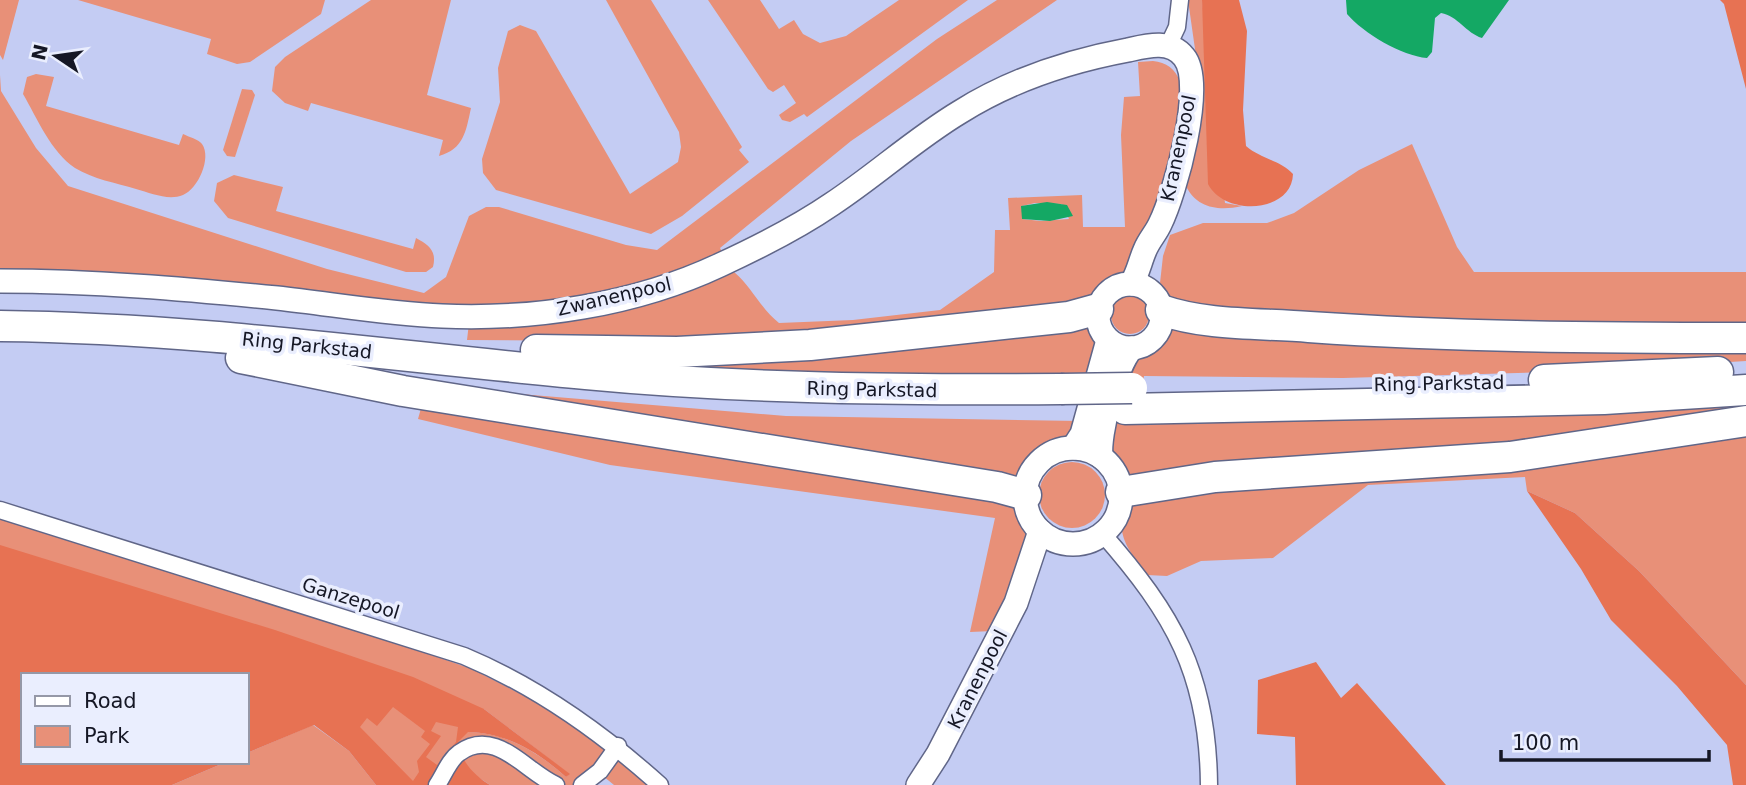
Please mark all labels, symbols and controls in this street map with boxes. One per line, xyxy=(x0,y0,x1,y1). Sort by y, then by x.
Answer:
north arrow xyxy=(21,21,91,91)
text: N xyxy=(27,42,52,62)
street label: Kranenpool xyxy=(1156,93,1200,203)
street label: Zwanenpool xyxy=(555,272,673,320)
street label: Ring Parkstad xyxy=(241,327,373,363)
street label: Ring Parkstad xyxy=(1373,371,1505,395)
street label: Ring Parkstad xyxy=(806,377,938,401)
street label: Ganzepool xyxy=(300,573,402,623)
street label: Kranenpool xyxy=(943,626,1011,732)
legend xyxy=(21,673,248,764)
text: Road xyxy=(84,689,137,713)
scale bar xyxy=(1501,718,1709,762)
text: Park xyxy=(84,724,130,748)
text: 100 m xyxy=(1512,731,1579,755)

